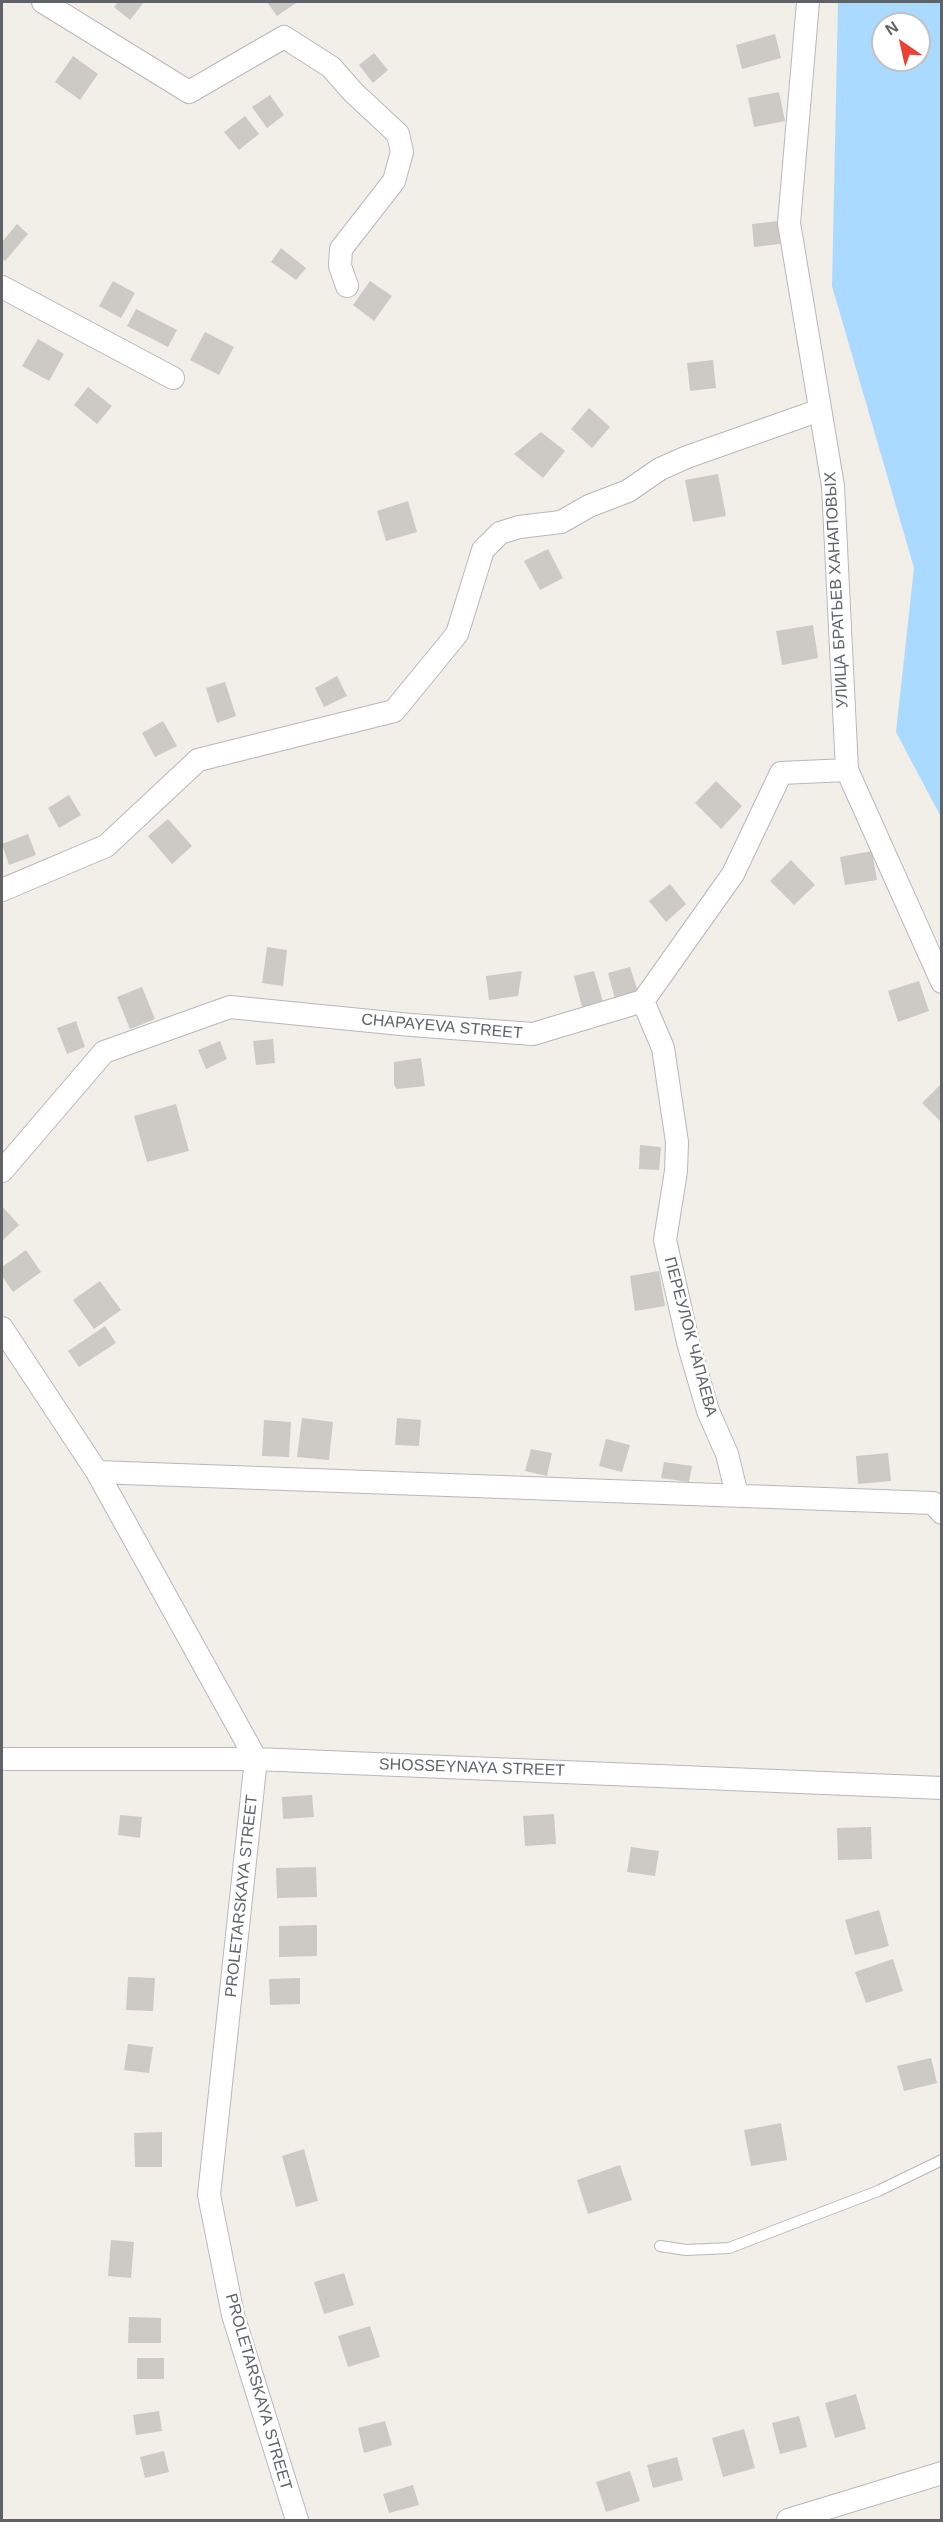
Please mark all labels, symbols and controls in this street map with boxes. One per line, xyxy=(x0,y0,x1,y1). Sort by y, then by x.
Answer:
north arrow xyxy=(871,12,931,72)
text: N xyxy=(882,18,901,39)
street label: УЛИЦА БРАТЬЕВ ХАНАПОВЫХ xyxy=(821,471,853,709)
street label: CHAPAYEVA STREET xyxy=(361,1010,523,1044)
street label: ПЕРЕУЛОК ЧАПАЕВА xyxy=(659,1255,721,1419)
street label: SHOSSEYNAYA STREET xyxy=(379,1755,565,1781)
street label: PROLETARSKAYA STREET xyxy=(222,1794,262,1998)
street label: PROLETARSKAYA STREET xyxy=(221,2291,295,2493)

